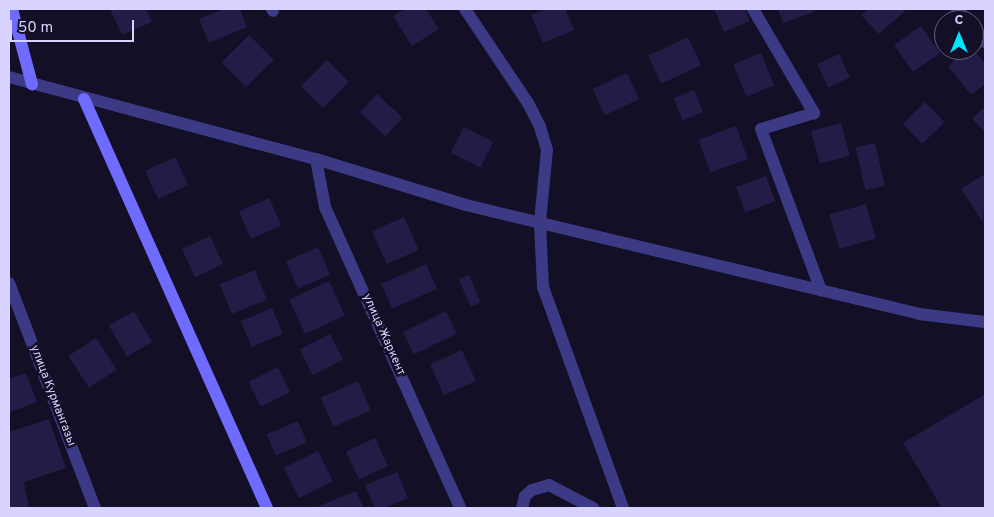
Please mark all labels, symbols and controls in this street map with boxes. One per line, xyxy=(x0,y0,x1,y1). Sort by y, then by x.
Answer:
scale bar xyxy=(12,10,136,42)
north arrow xyxy=(934,10,984,60)
text: С xyxy=(955,12,963,29)
text: 50 m xyxy=(18,19,53,38)
street label: улица Жаркент xyxy=(359,292,407,378)
street label: улица Курмангазы xyxy=(26,343,78,449)

